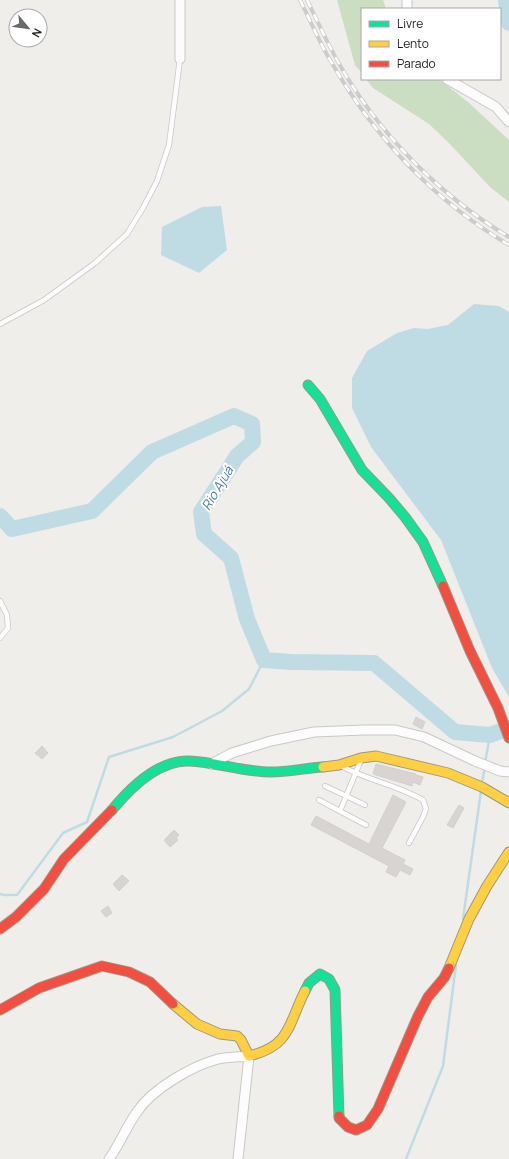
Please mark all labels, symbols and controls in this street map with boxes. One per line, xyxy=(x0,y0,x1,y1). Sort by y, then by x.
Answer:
north arrow xyxy=(8,8,48,48)
legend xyxy=(361,8,501,80)
text: Livre xyxy=(397,15,423,32)
text: N xyxy=(29,26,46,40)
text: Lento xyxy=(397,35,429,52)
text: Parado xyxy=(397,55,436,72)
water label: Rio Ajuá xyxy=(197,462,237,513)

